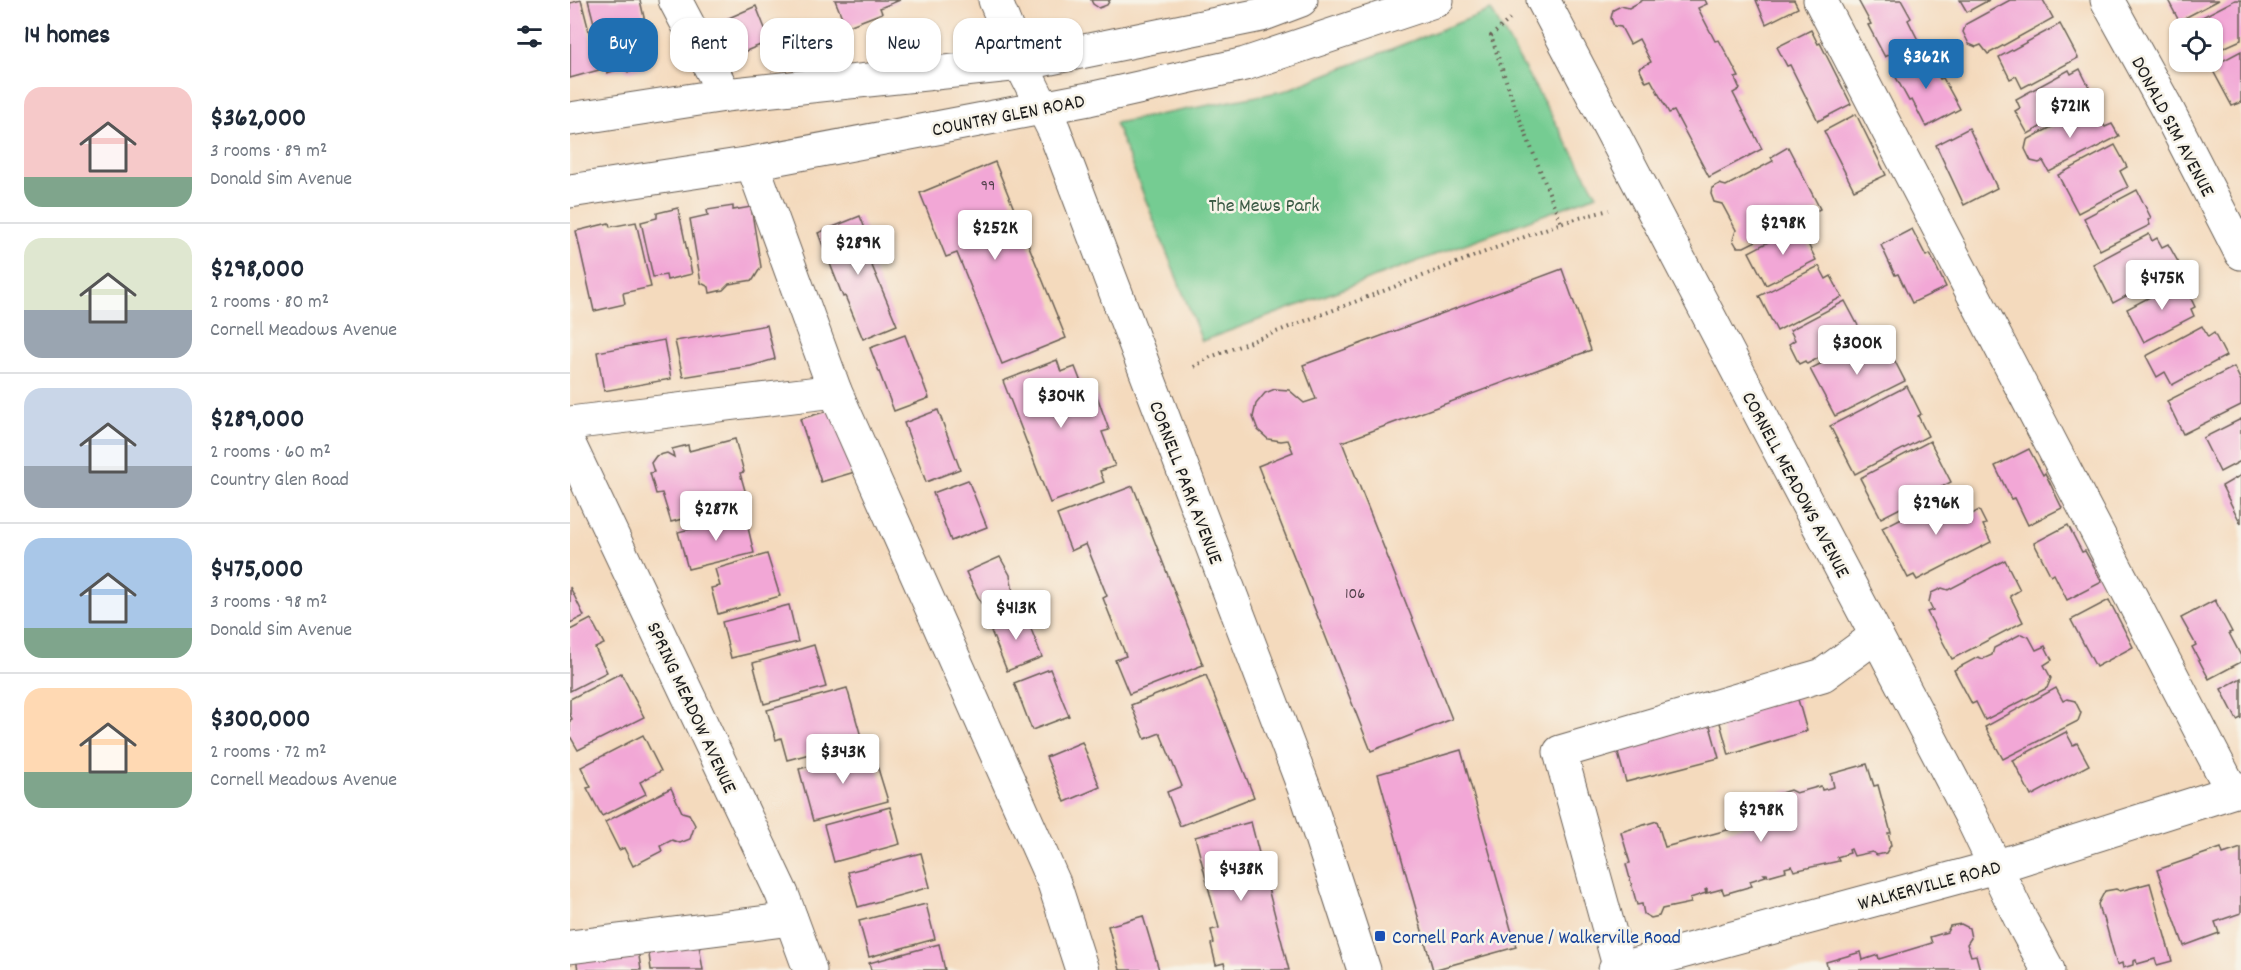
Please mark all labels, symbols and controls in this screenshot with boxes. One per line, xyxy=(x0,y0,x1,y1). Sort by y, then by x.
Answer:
text: 14 homes xyxy=(24,18,110,55)
chip: Buy xyxy=(588,18,658,72)
chip: Rent xyxy=(670,18,748,72)
chip: Filters xyxy=(760,18,854,72)
chip: New xyxy=(866,18,941,72)
chip: Apartment xyxy=(953,18,1083,72)
map controls xyxy=(2169,18,2223,72)
button: locate xyxy=(2169,18,2223,72)
icon: filters xyxy=(513,20,546,53)
pin: $362K xyxy=(1884,39,1968,90)
text: $362K xyxy=(1903,44,1949,72)
street label: DONALD SIM AVENUE xyxy=(2123,52,2220,203)
street label: COUNTRY GLEN ROAD xyxy=(930,88,1087,145)
pin: $721K xyxy=(2028,88,2112,139)
text: $721K xyxy=(2050,93,2090,121)
text: $362,000 xyxy=(210,101,306,138)
icon: home xyxy=(72,111,144,183)
text: 3 rooms · 89 m² xyxy=(210,138,327,166)
text: Donald Sim Avenue xyxy=(210,166,352,194)
house number: 99 xyxy=(981,175,995,198)
park label: The Mews Park xyxy=(1208,193,1320,221)
pin: $298K xyxy=(1741,205,1825,256)
pin: $252K xyxy=(953,210,1037,261)
text: $298K xyxy=(1760,210,1806,238)
text: $252K xyxy=(972,215,1018,243)
pin: $289K xyxy=(816,225,900,276)
text: $289K xyxy=(835,230,881,258)
text: $298,000 xyxy=(210,252,304,289)
pin: $475K xyxy=(2120,260,2204,311)
icon: home xyxy=(72,262,144,334)
text: $475K xyxy=(2140,265,2184,293)
text: 2 rooms · 80 m² xyxy=(210,289,329,317)
text: Cornell Meadows Avenue xyxy=(210,317,397,345)
pin: $300K xyxy=(1815,325,1899,376)
text: $300K xyxy=(1832,330,1882,358)
pin: $304K xyxy=(1019,378,1103,429)
text: $304K xyxy=(1037,383,1085,411)
street label: CORNELL MEADOWS AVENUE xyxy=(1733,387,1855,584)
street label: CORNELL PARK AVENUE xyxy=(1140,397,1228,569)
text: $289,000 xyxy=(210,402,304,439)
icon: home xyxy=(72,412,144,484)
text: 2 rooms · 60 m² xyxy=(210,439,331,467)
text: Country Glen Road xyxy=(210,467,349,495)
pin: $296K xyxy=(1894,485,1978,536)
text: $296K xyxy=(1912,490,1960,518)
pin: $287K xyxy=(674,491,758,542)
text: $287K xyxy=(694,496,738,524)
text: $475,000 xyxy=(210,552,303,589)
icon: home xyxy=(72,562,144,634)
house number: 106 xyxy=(1345,583,1365,606)
text: 3 rooms · 98 m² xyxy=(210,589,327,617)
pin: $413K xyxy=(974,590,1058,641)
text: $413K xyxy=(996,595,1036,623)
text: Donald Sim Avenue xyxy=(210,617,352,645)
street label: SPRING MEADOW AVENUE xyxy=(638,618,742,799)
text: $300,000 xyxy=(210,702,311,739)
icon: home xyxy=(72,712,144,784)
pin: $343K xyxy=(801,734,885,785)
text: 2 rooms · 72 m² xyxy=(210,739,326,767)
text: $343K xyxy=(820,739,866,767)
text: Cornell Meadows Avenue xyxy=(210,767,397,795)
pin: $298K xyxy=(1719,792,1803,843)
text: $298K xyxy=(1738,797,1784,825)
pin: $438K xyxy=(1199,851,1283,902)
street label: WALKERVILLE ROAD xyxy=(1855,854,2004,919)
text: $438K xyxy=(1219,856,1263,884)
place label: Cornell Park Avenue / Walkerville Road xyxy=(1392,925,1681,953)
marker: Cornell Park Avenue / Walkerville Road xyxy=(1373,929,1387,943)

